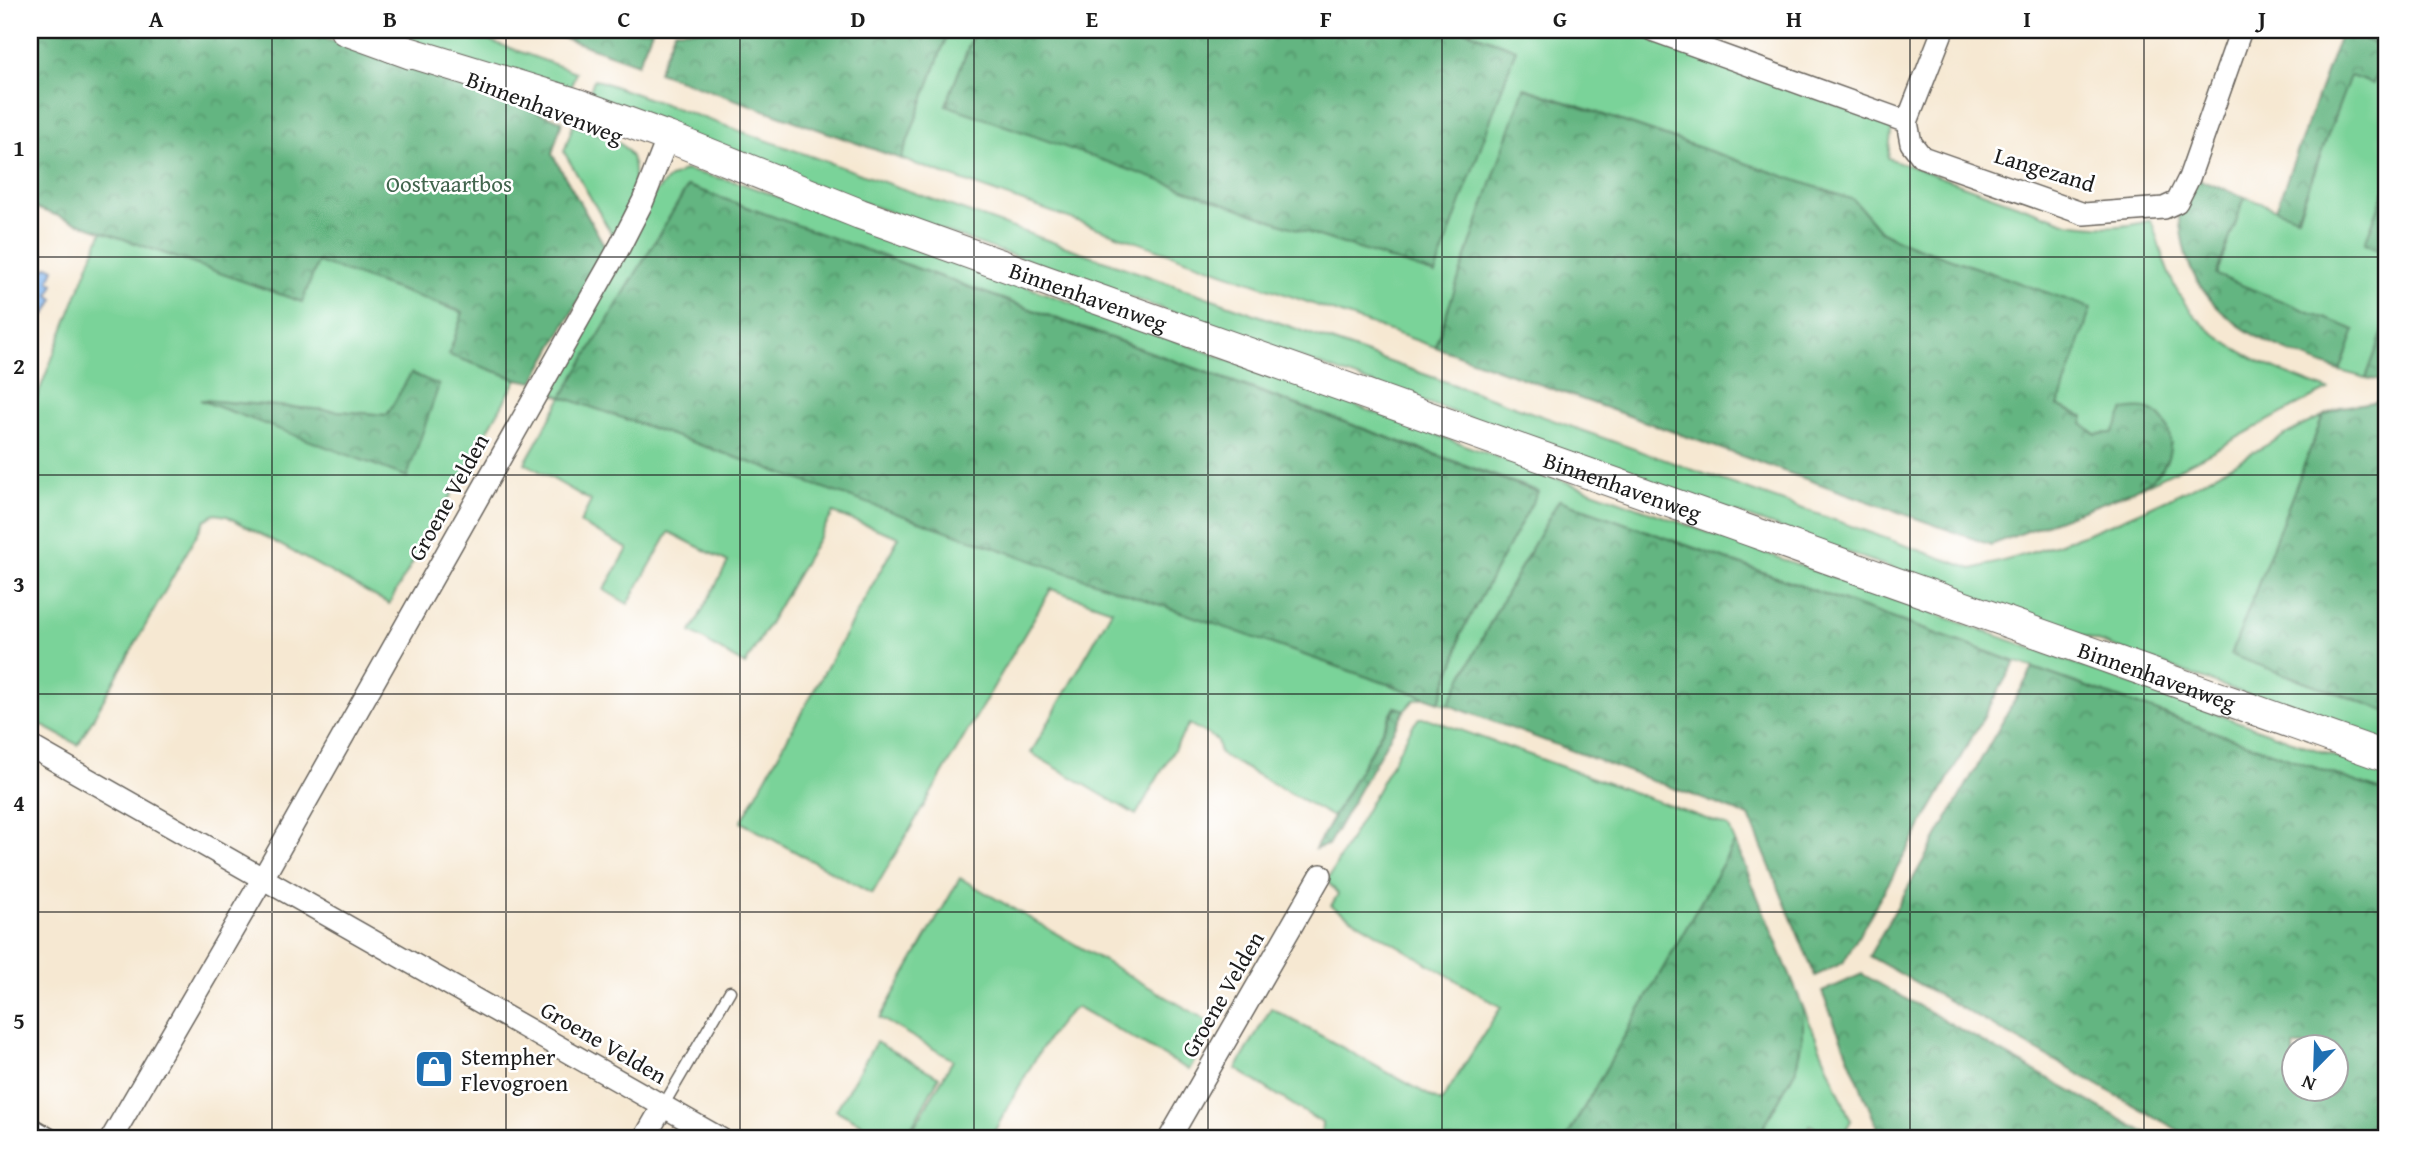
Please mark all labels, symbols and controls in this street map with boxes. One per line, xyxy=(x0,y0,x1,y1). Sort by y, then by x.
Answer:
text: A xyxy=(149,2,164,35)
text: B xyxy=(383,2,397,35)
text: C xyxy=(617,2,631,35)
text: D xyxy=(851,2,866,35)
text: E xyxy=(1086,2,1098,35)
text: F xyxy=(1320,2,1332,35)
text: G xyxy=(1553,2,1567,35)
text: H xyxy=(1786,2,1802,35)
text: I xyxy=(2023,2,2031,35)
text: J xyxy=(2254,2,2266,35)
street label: Binnenhavenweg xyxy=(462,62,629,152)
text: 1 xyxy=(13,131,25,164)
street label: Langezand xyxy=(1991,138,2100,200)
park label: Oostvaartbos xyxy=(386,167,512,200)
street label: Binnenhavenweg xyxy=(1005,253,1172,339)
text: 2 xyxy=(13,349,25,382)
street label: Groene Velden xyxy=(399,427,497,567)
street label: Binnenhavenweg xyxy=(1539,442,1707,529)
text: 3 xyxy=(13,567,25,600)
street label: Binnenhavenweg xyxy=(2074,632,2241,719)
text: 4 xyxy=(13,786,25,819)
street label: Groene Velden xyxy=(1172,925,1272,1063)
street label: Groene Velden xyxy=(535,992,673,1092)
text: 5 xyxy=(13,1004,25,1037)
north arrow xyxy=(2280,1032,2350,1102)
place label: Stempher Flevogroen xyxy=(461,1040,568,1099)
shop icon: Stempher Flevogroen xyxy=(413,1048,455,1090)
text: N xyxy=(2297,1068,2320,1099)

